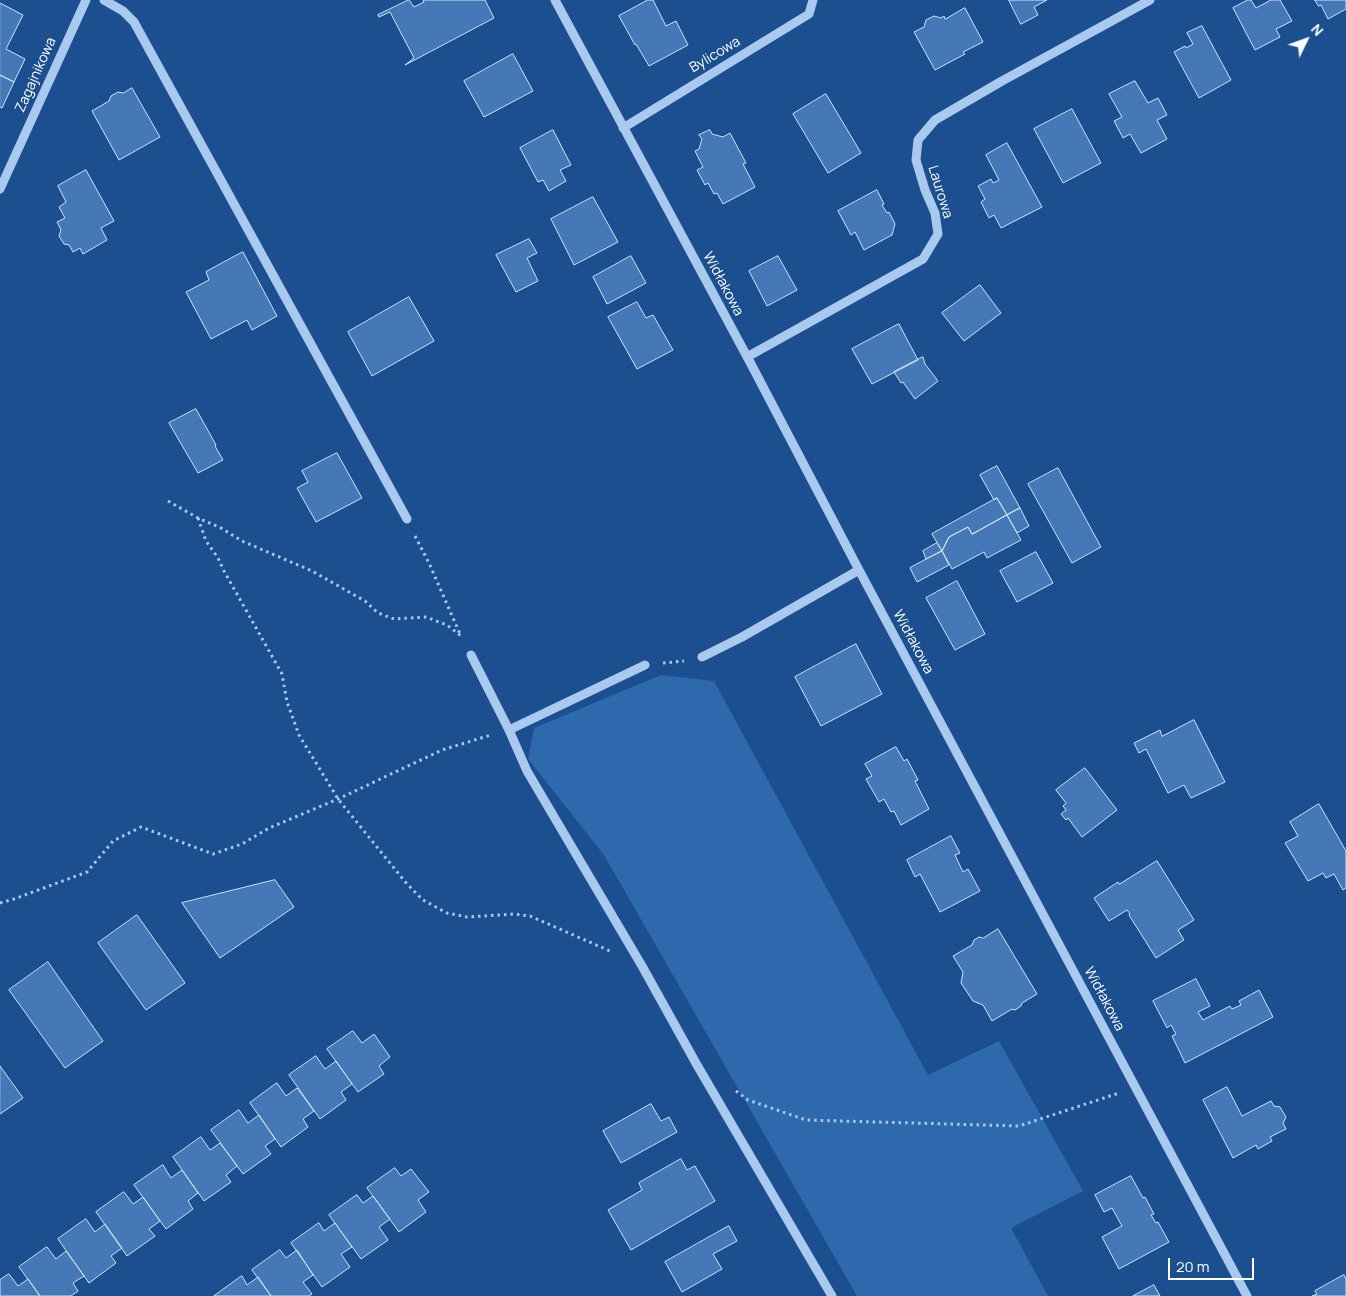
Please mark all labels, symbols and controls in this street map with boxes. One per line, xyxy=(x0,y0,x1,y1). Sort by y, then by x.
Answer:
north arrow xyxy=(1281,15,1331,65)
text: N xyxy=(1307,20,1328,40)
street label: Bylicowa xyxy=(687,33,743,77)
street label: Zagajnikowa xyxy=(12,35,60,115)
street label: Laurowa xyxy=(924,164,956,220)
street label: Widłakowa xyxy=(699,249,747,319)
street label: Widłakowa xyxy=(889,607,937,677)
street label: Widłakowa xyxy=(1080,964,1128,1034)
scale bar xyxy=(1171,1248,1257,1280)
text: 20 m xyxy=(1176,1256,1209,1277)

